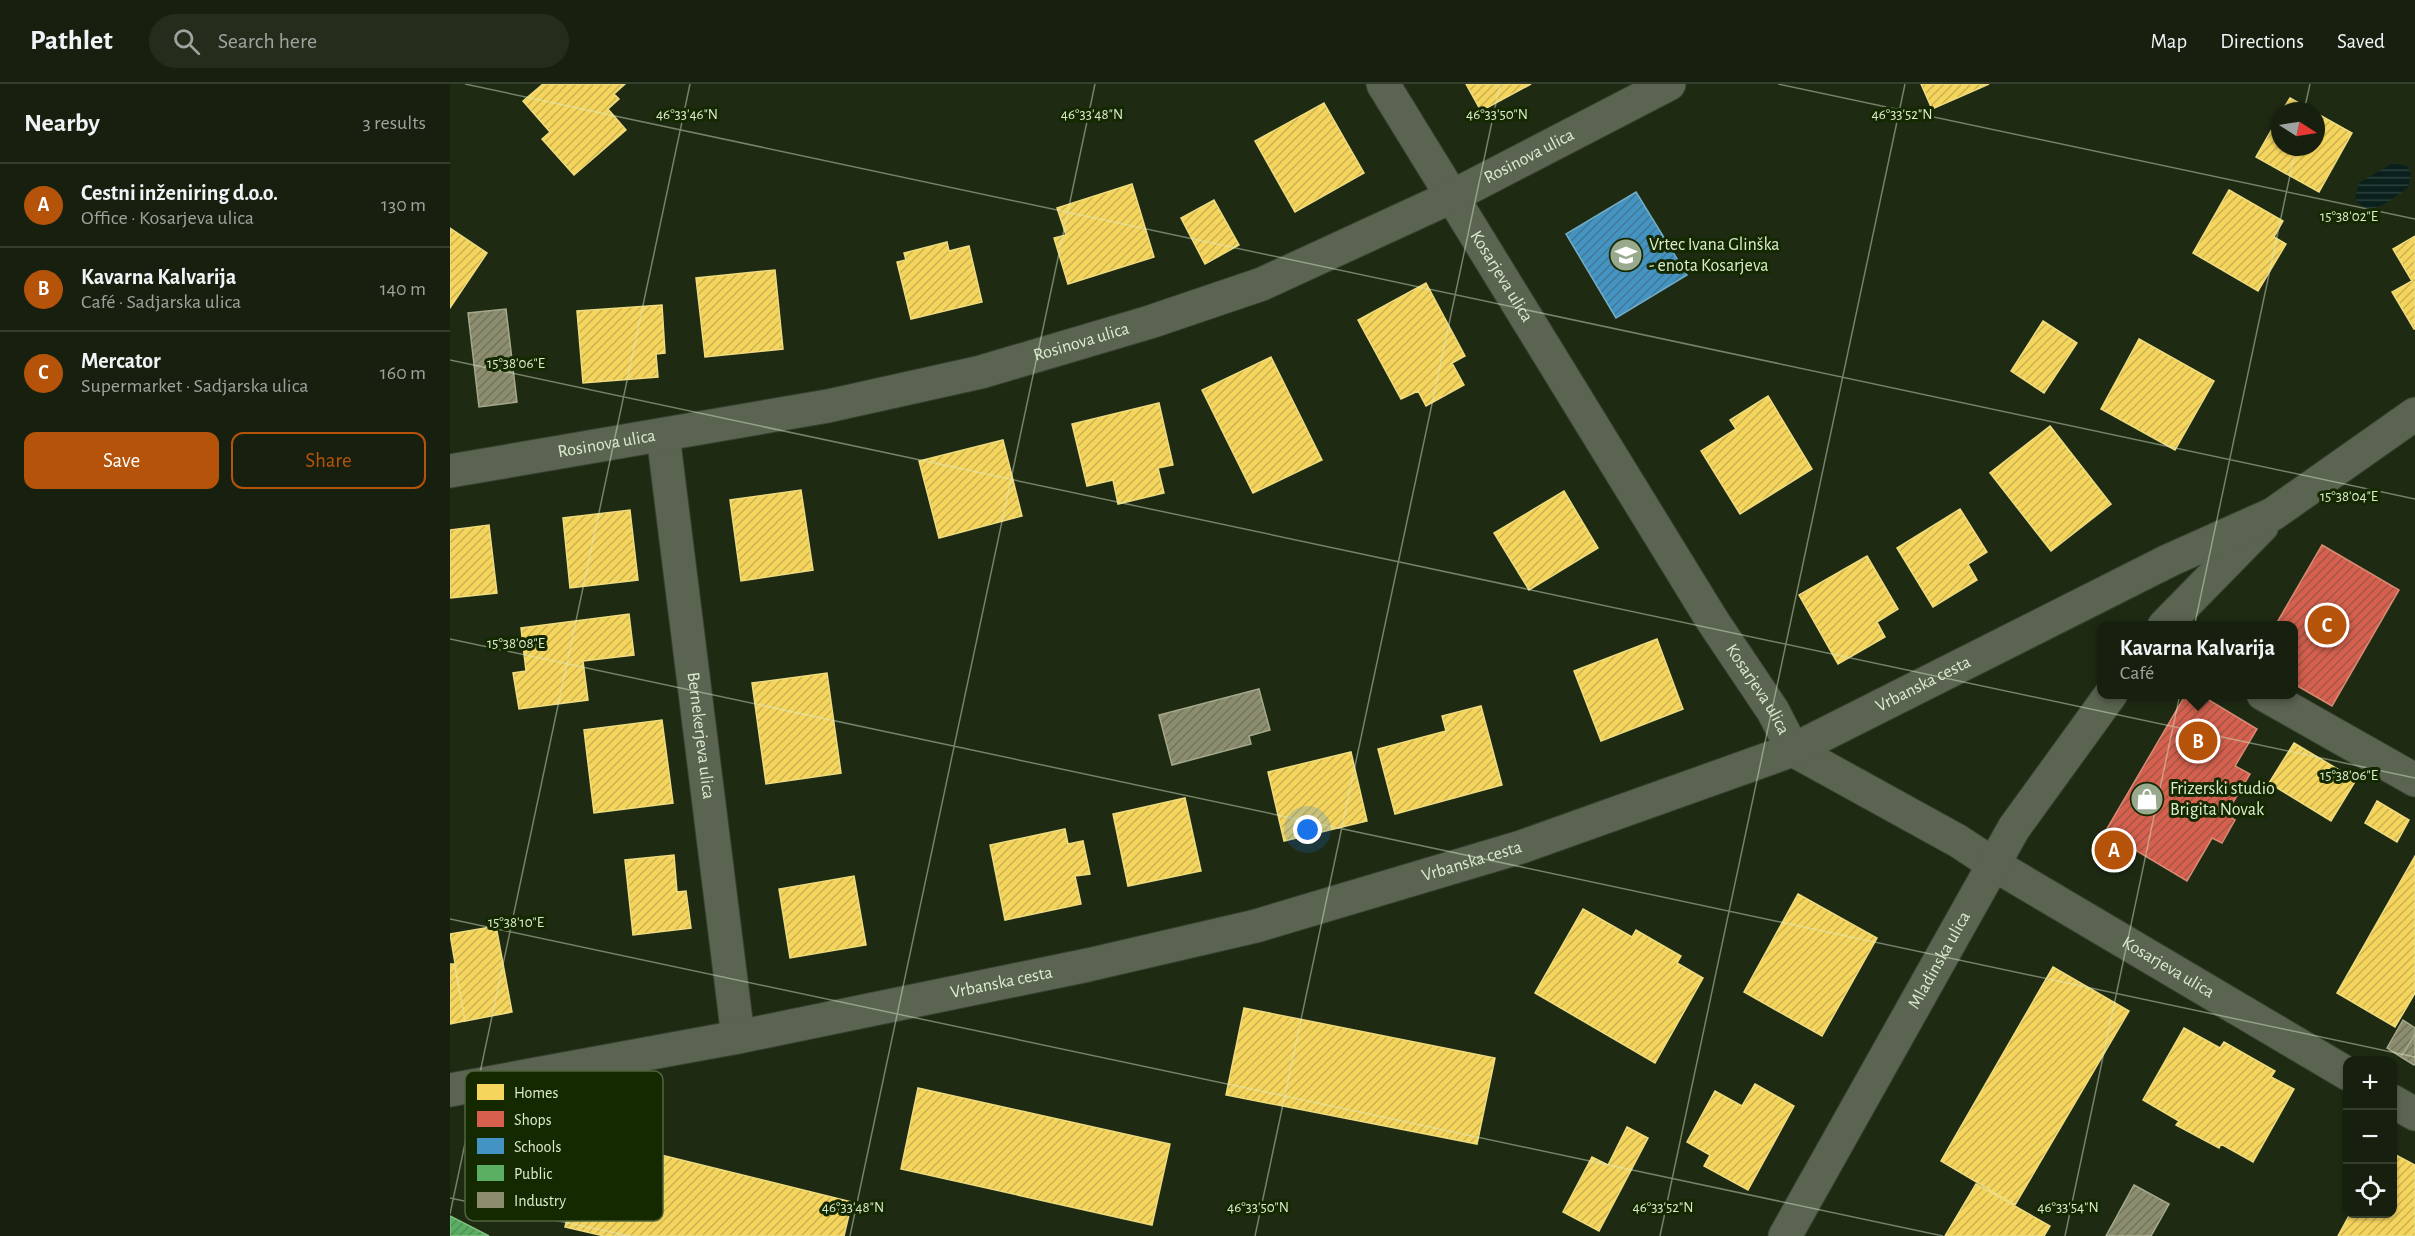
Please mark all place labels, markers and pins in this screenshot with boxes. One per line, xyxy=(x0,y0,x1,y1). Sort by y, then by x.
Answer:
place label: Vrtec Ivana Glinška - enota Kosarjeva xyxy=(1649,236,1780,275)
school or university icon: Vrtec Ivana Glinška - enota Kosarjeva xyxy=(1608,237,1644,273)
pin: C xyxy=(2308,602,2346,648)
pin: B xyxy=(2178,718,2218,764)
place label: Frizerski studio Brigita Novak xyxy=(2170,780,2275,819)
shop icon: Frizerski studio Brigita Novak xyxy=(2129,781,2165,817)
pin: A xyxy=(2094,828,2134,873)

